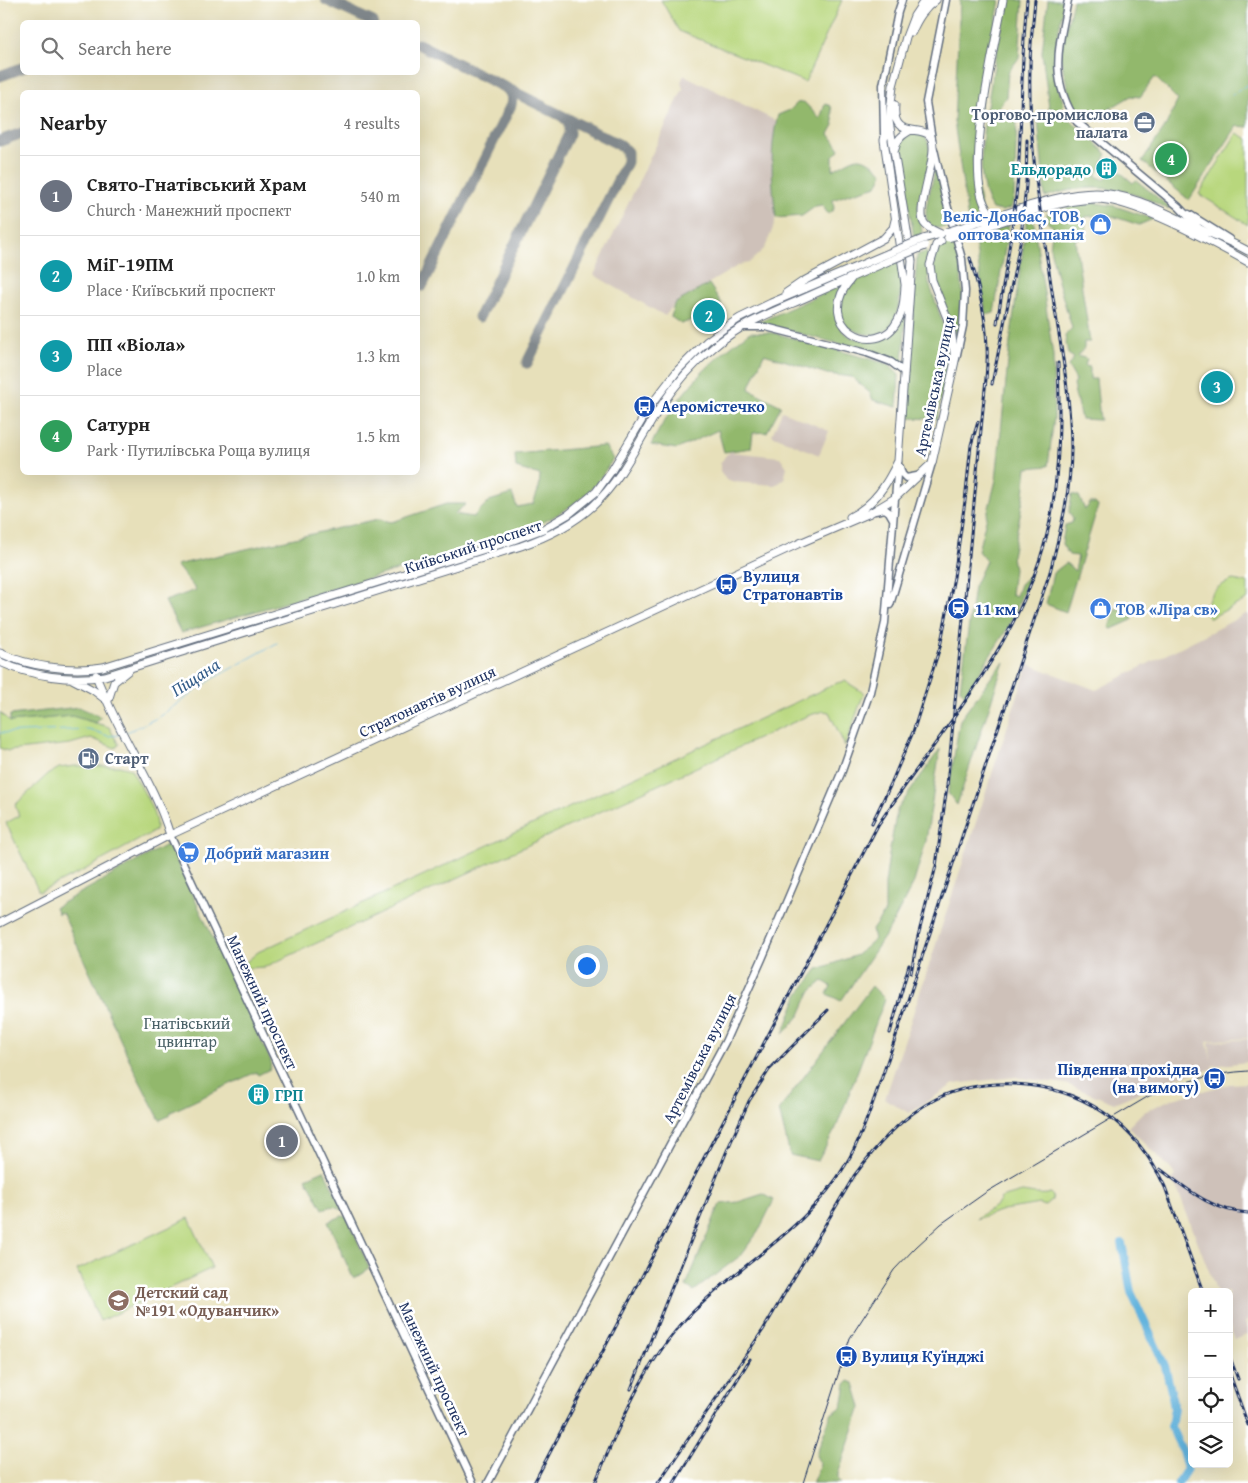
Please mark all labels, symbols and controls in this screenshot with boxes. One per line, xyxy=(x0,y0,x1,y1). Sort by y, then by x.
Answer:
search box xyxy=(20,20,420,75)
icon: search xyxy=(38,34,66,62)
text: Search here xyxy=(78,34,172,62)
place label: Торгово-промислова палата xyxy=(971,102,1129,144)
text: Nearby xyxy=(40,107,107,138)
text: 4 results xyxy=(343,111,400,135)
office icon: Торгово-промислова палата xyxy=(1132,111,1156,135)
pin: 4 xyxy=(1155,140,1187,178)
place label: Ельдорадо xyxy=(1011,157,1091,181)
building icon: Ельдорадо xyxy=(1095,157,1119,181)
text: Свято-Гнатівський Храм xyxy=(87,170,307,198)
text: 1 xyxy=(52,184,60,208)
text: 540 m xyxy=(360,184,400,208)
text: Church · Манежний проспект xyxy=(87,198,291,222)
place label: Веліс-Донбас, ТОВ, оптова компанія xyxy=(943,204,1084,246)
shop icon: Веліс-Донбас, ТОВ, оптова компанія xyxy=(1088,213,1112,237)
text: МіГ-19ПМ xyxy=(87,250,174,278)
text: 2 xyxy=(52,264,60,288)
text: 1.0 km xyxy=(356,264,400,288)
text: Place · Київський проспект xyxy=(87,278,275,302)
pin: 2 xyxy=(693,297,725,335)
street label: Артемівська вулиця xyxy=(907,314,961,458)
text: ПП «Віола» xyxy=(87,330,185,358)
text: 3 xyxy=(52,344,60,368)
text: 1.3 km xyxy=(356,344,400,368)
text: Place xyxy=(87,358,122,382)
pin: 3 xyxy=(1201,368,1233,406)
bus stop icon: Аеромістечко xyxy=(633,394,657,418)
place label: Аеромістечко xyxy=(661,394,765,418)
text: Сатурн xyxy=(87,410,150,438)
text: 4 xyxy=(52,424,60,448)
text: 1.5 km xyxy=(356,424,400,448)
text: Park · Путилівська Роща вулиця xyxy=(87,438,310,462)
street label: Київський проспект xyxy=(401,512,545,580)
place label: Вулиця Стратонавтів xyxy=(743,564,843,606)
bus stop icon: Вулиця Стратонавтів xyxy=(715,573,739,597)
station icon: 11 км xyxy=(947,597,971,621)
place label: 11 км xyxy=(975,597,1016,621)
shop icon: ТОВ «Ліра св» xyxy=(1088,597,1112,621)
place label: ТОВ «Ліра св» xyxy=(1116,597,1218,621)
water label: Піщана xyxy=(165,651,226,703)
street label: Стратонавтів вулиця xyxy=(355,659,499,743)
fuel station icon: Старт xyxy=(77,746,101,770)
place label: Старт xyxy=(105,746,149,770)
supermarket icon: Добрий магазин xyxy=(177,841,201,865)
place label: Добрий магазин xyxy=(204,841,329,865)
street label: Манежний проспект xyxy=(221,931,305,1074)
your location xyxy=(574,953,600,979)
street label: Артемівська вулиця xyxy=(656,989,742,1127)
park label: Гнатівський цвинтар xyxy=(144,1011,231,1053)
place label: Південна прохідна (на вимогу) xyxy=(1058,1057,1200,1099)
bus stop icon: Південна прохідна (на вимогу) xyxy=(1203,1066,1227,1090)
building icon: ГРП xyxy=(247,1083,271,1107)
place label: ГРП xyxy=(275,1083,304,1107)
pin: 1 xyxy=(266,1122,298,1160)
place label: Детский сад №191 «Одуванчик» xyxy=(134,1280,279,1322)
map controls xyxy=(1188,1288,1233,1468)
button: + xyxy=(1188,1288,1233,1333)
school or university icon: Детский сад №191 «Одуванчик» xyxy=(107,1289,131,1313)
street label: Манежний проспект xyxy=(393,1298,477,1441)
button: − xyxy=(1188,1333,1233,1378)
bus stop icon: Вулиця Куїнджі xyxy=(834,1344,858,1368)
place label: Вулиця Куїнджі xyxy=(862,1344,984,1368)
button: locate xyxy=(1188,1378,1233,1423)
button: layers xyxy=(1188,1423,1233,1468)

